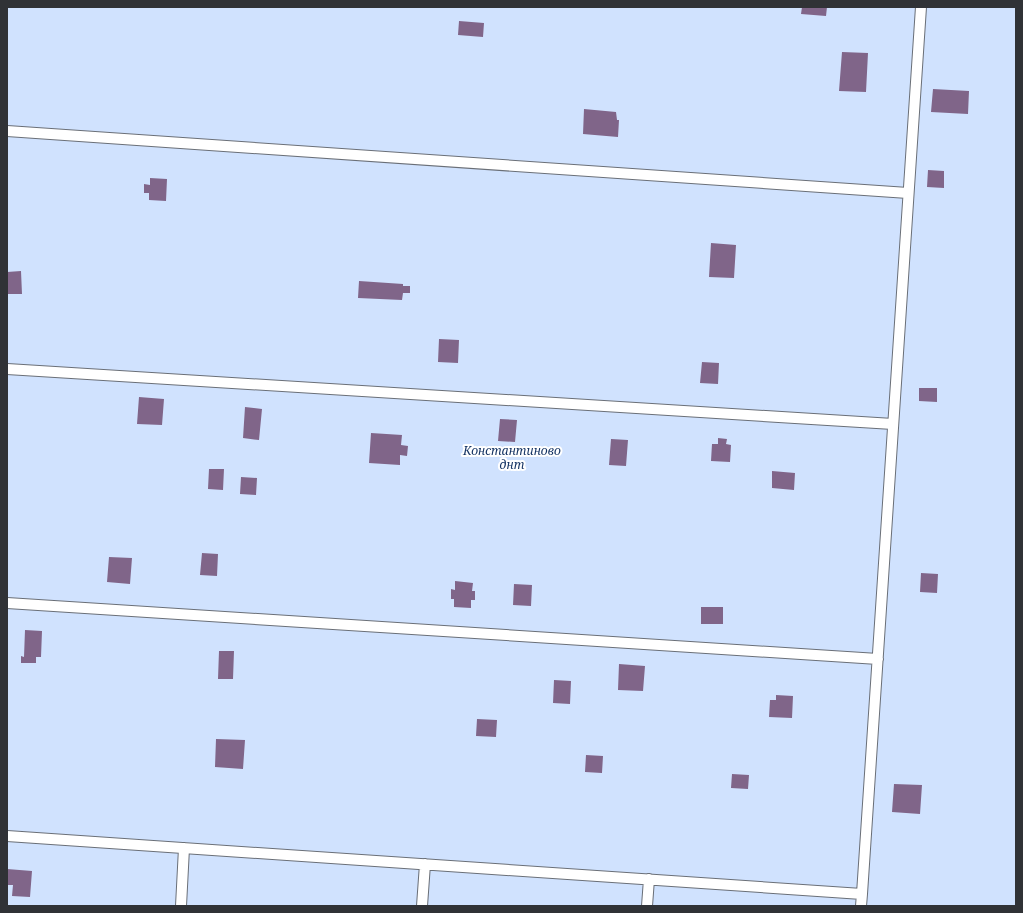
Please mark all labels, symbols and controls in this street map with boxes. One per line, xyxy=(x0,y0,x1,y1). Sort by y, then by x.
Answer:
park label: Константиново днт xyxy=(462,442,561,473)

